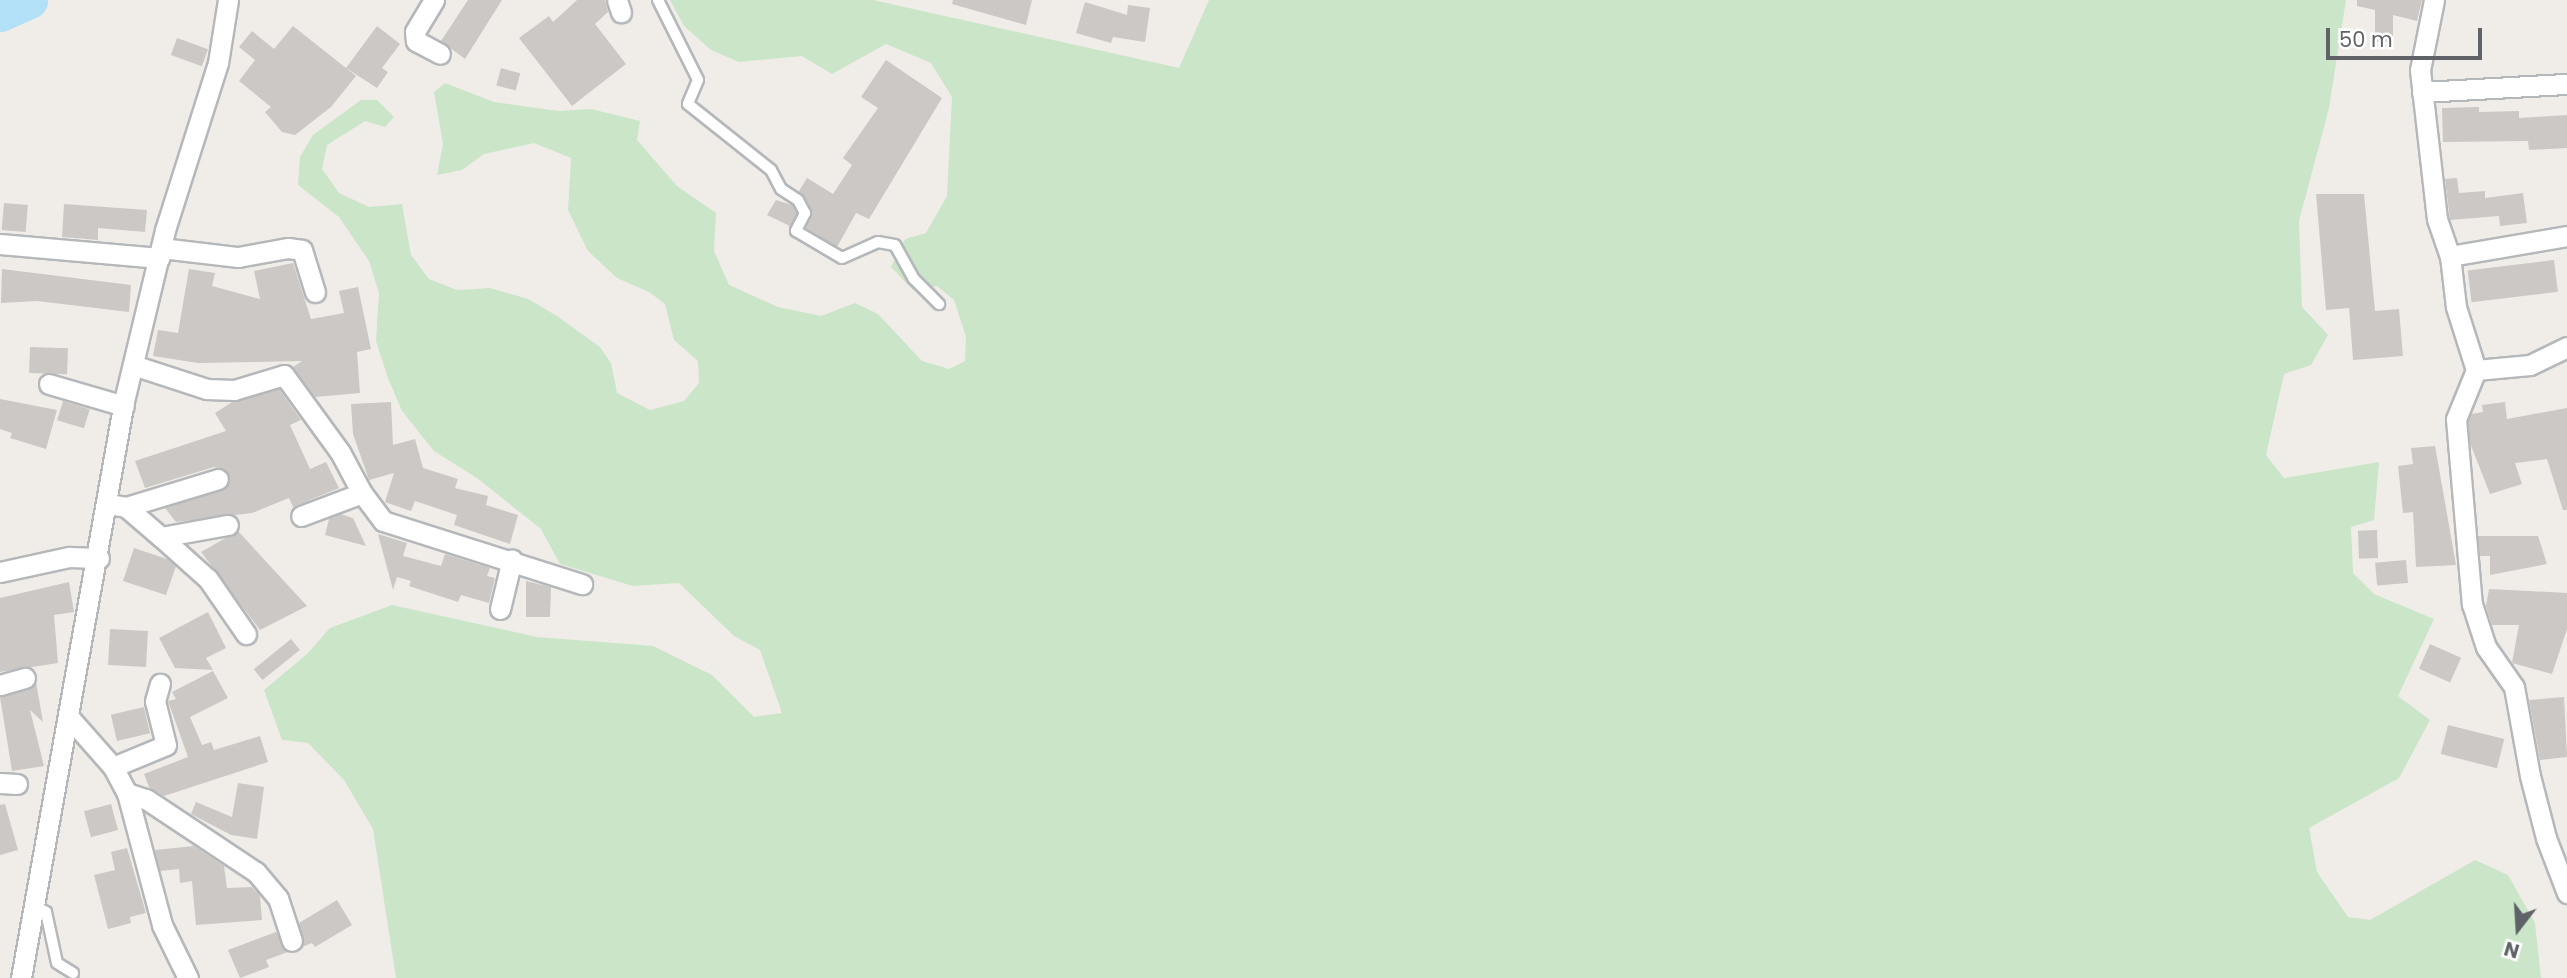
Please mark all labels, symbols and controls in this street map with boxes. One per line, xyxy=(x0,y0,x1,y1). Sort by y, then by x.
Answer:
scale bar xyxy=(2329,14,2485,58)
text: 50 m xyxy=(2339,25,2393,54)
north arrow xyxy=(2483,894,2553,964)
text: N xyxy=(2501,935,2523,965)

